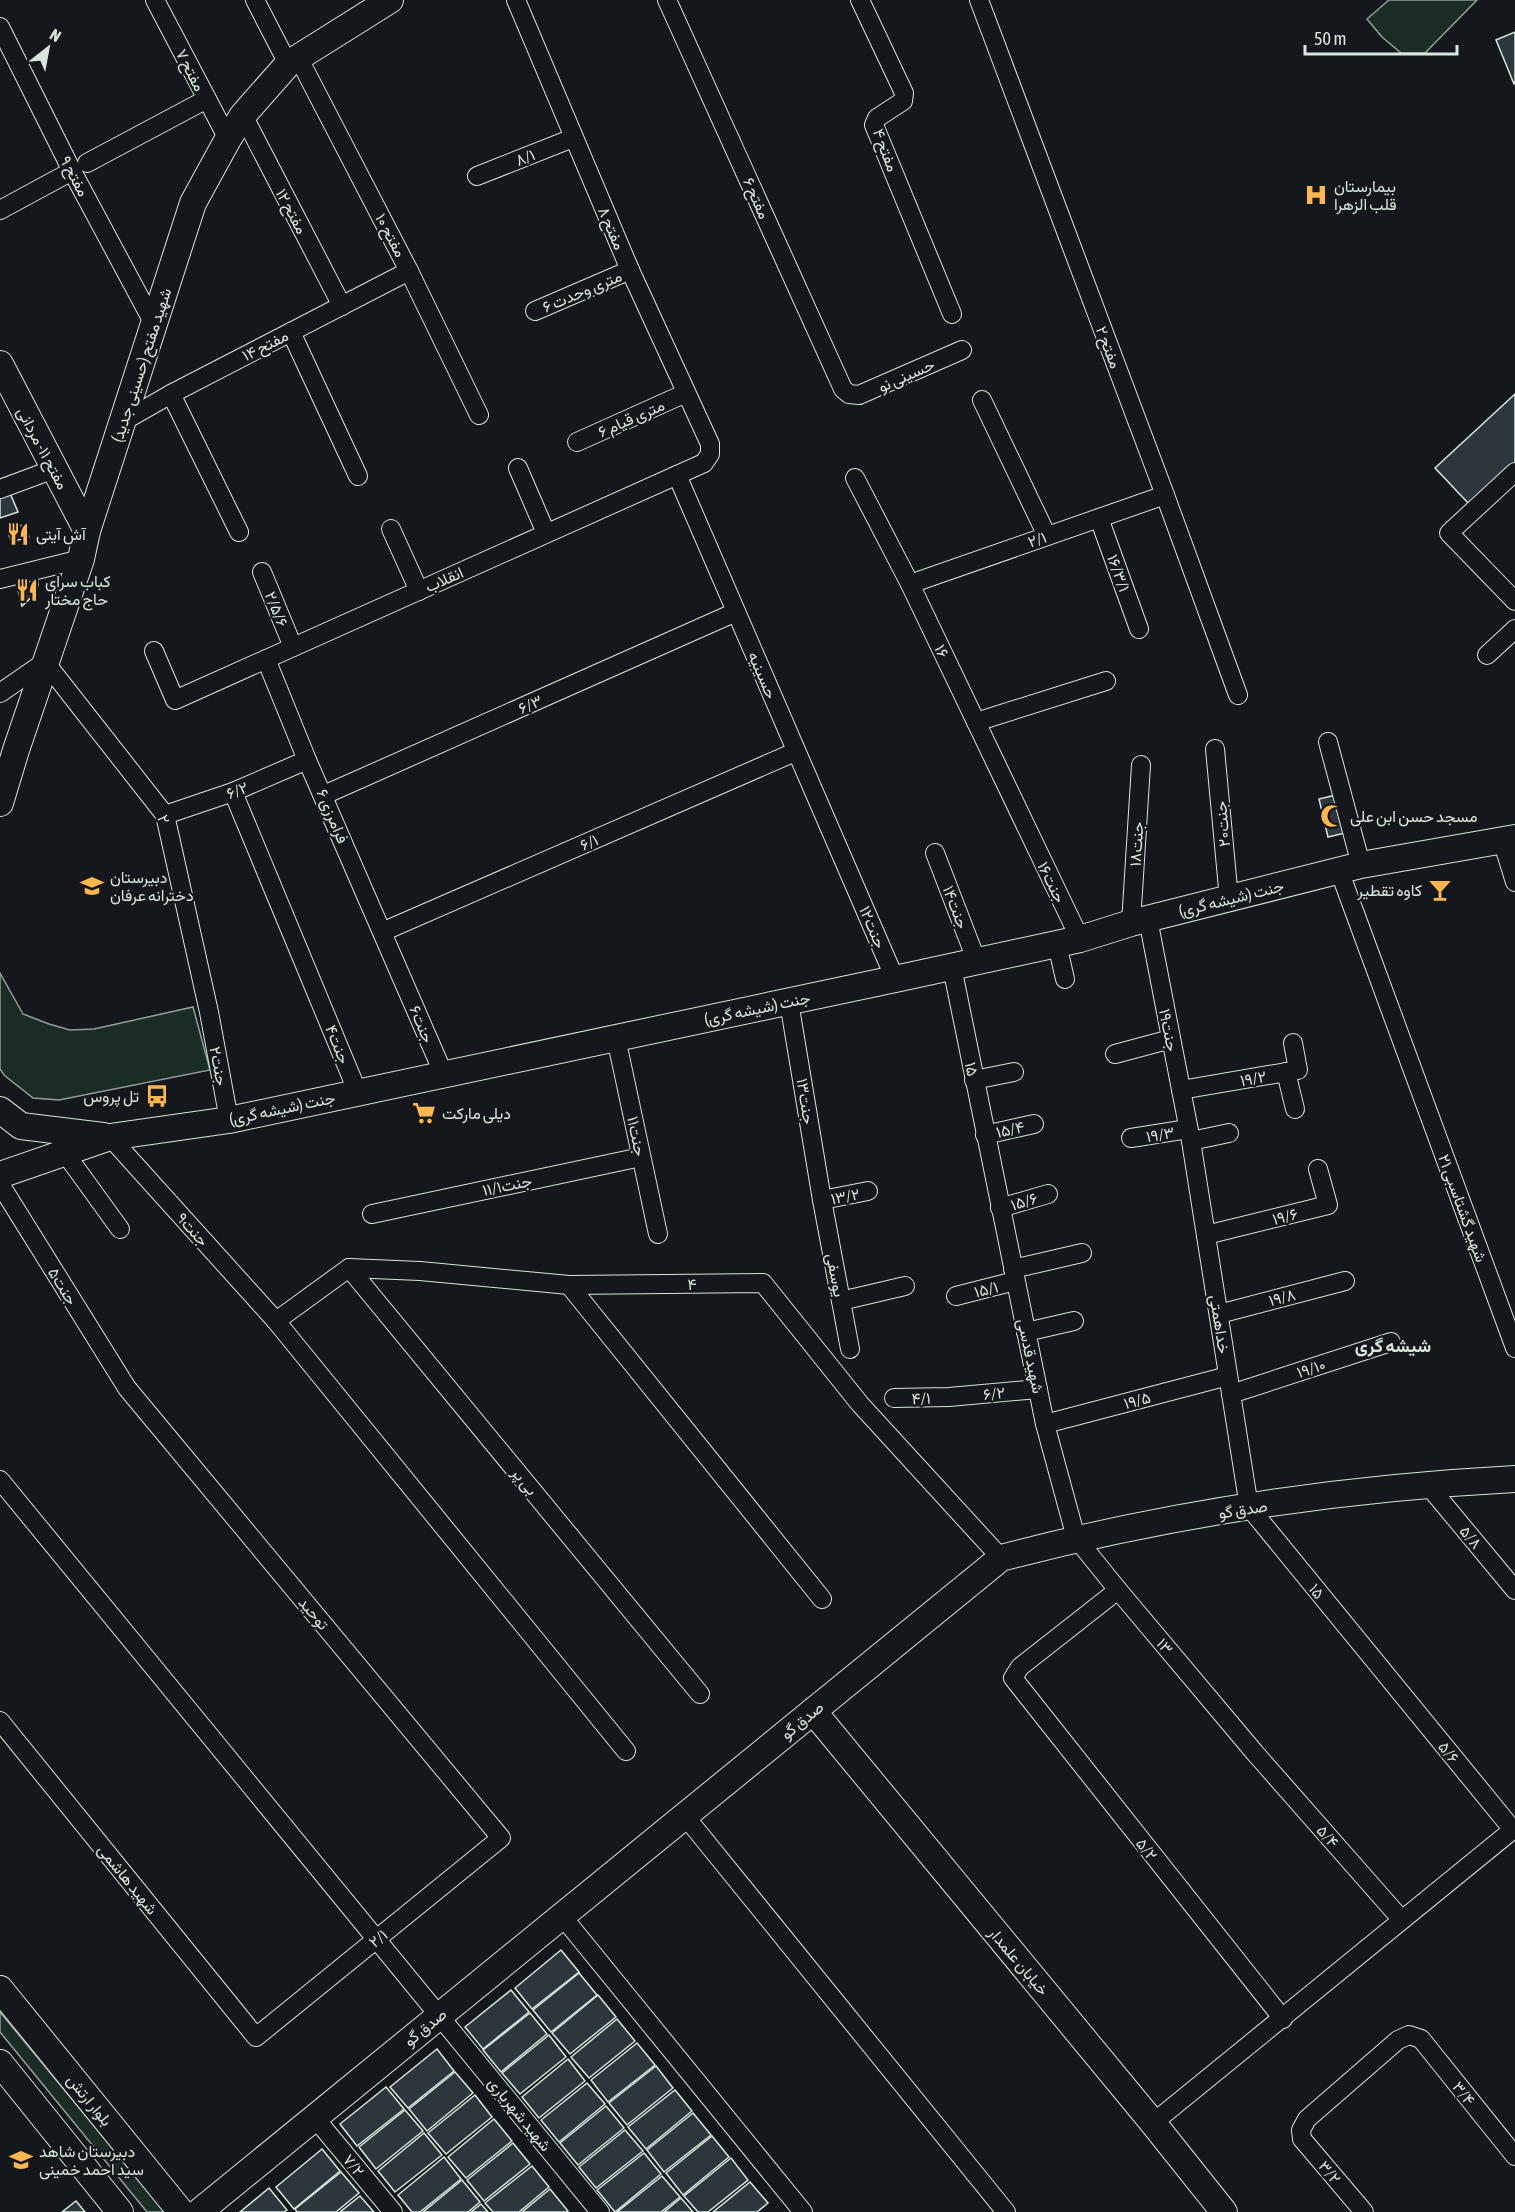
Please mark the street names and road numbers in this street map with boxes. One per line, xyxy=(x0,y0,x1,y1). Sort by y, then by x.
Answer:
street label: مفتح ۷ xyxy=(170,46,209,95)
street label: مفتح ۴ xyxy=(867,126,902,175)
street label: ۸/۱ xyxy=(513,145,537,169)
street label: مفتح ۹ xyxy=(54,153,93,201)
street label: مفتح ۶ xyxy=(737,175,774,223)
street label: مفتح ۱۲ xyxy=(270,185,311,238)
street label: مفتح ۸ xyxy=(592,204,629,253)
street label: مفتح ۱۰ xyxy=(369,210,410,261)
street label: ۶ متری وحدت xyxy=(540,266,625,318)
street label: شهید مفتح (حسینی جدید) xyxy=(108,286,177,445)
street label: مفتح ۲ xyxy=(1090,323,1125,372)
street label: مفتح ۱۴ xyxy=(239,326,292,367)
street label: حسینی نو xyxy=(875,355,938,397)
street label: ۶ متری قیام xyxy=(595,395,668,442)
street label: مفتح ۱۱- مردانی xyxy=(11,404,72,494)
street label: ۲/۱ xyxy=(1025,527,1049,551)
street label: ۱۶/۳/۱ xyxy=(1104,552,1134,594)
street label: انقلاب xyxy=(422,563,466,596)
street label: ۲/۵/۶ xyxy=(262,589,292,629)
street label: ۱۶ xyxy=(931,641,953,661)
street label: حسینیه xyxy=(744,649,781,702)
street label: ۶/۳ xyxy=(515,691,545,717)
street label: ۶/۲ xyxy=(224,778,250,802)
street label: فرامرزی ۶ xyxy=(312,786,352,847)
street label: جنت۲۰ xyxy=(1211,800,1234,848)
street label: ۲ xyxy=(154,812,174,826)
street label: جنت۱۸ xyxy=(1125,821,1148,867)
street label: ۶/۱ xyxy=(577,830,601,854)
street label: جنت۱۶ xyxy=(1034,859,1070,906)
street label: جنت (شیشه گری) xyxy=(1177,876,1286,922)
street label: جنت۱۴ xyxy=(939,883,973,932)
street label: جنت۱۲ xyxy=(855,903,890,951)
street label: جنت (شیشه گری) xyxy=(702,988,812,1030)
street label: جنت۶ xyxy=(405,1003,438,1046)
street label: جنت۱۹ xyxy=(1155,1007,1182,1053)
street label: جنت۴ xyxy=(321,1022,354,1067)
street label: جنت۲ xyxy=(205,1045,232,1087)
street label: ۱۵ xyxy=(962,1060,982,1078)
street label: ۱۹/۲ xyxy=(1239,1067,1267,1089)
street label: جنت۱۳ xyxy=(793,1077,819,1126)
street label: جنت (شیشه گری) xyxy=(227,1088,337,1130)
street label: جنت۱۱ xyxy=(623,1114,650,1158)
street label: ۱۵/۴ xyxy=(994,1117,1026,1141)
street label: ۱۹/۳ xyxy=(1145,1123,1175,1145)
street label: شهید گشتاسبی ۲۱ xyxy=(1433,1152,1491,1265)
street label: جنت۱۱/۱ xyxy=(481,1171,534,1200)
street label: ۱۳/۲ xyxy=(829,1184,861,1208)
street label: ۱۵/۶ xyxy=(1008,1188,1040,1214)
street label: ۱۹/۶ xyxy=(1270,1204,1300,1228)
street label: جنت۹ xyxy=(173,1209,213,1250)
street label: یوسفی xyxy=(821,1252,849,1299)
street label: جنت۵ xyxy=(44,1264,81,1309)
street label: ۴ xyxy=(687,1275,697,1293)
street label: ۱۵/۱ xyxy=(972,1277,1000,1301)
street label: ۱۹/۸ xyxy=(1267,1285,1297,1309)
street label: خداهمتی xyxy=(1204,1293,1234,1355)
street label: شهید قدسی xyxy=(1012,1317,1048,1395)
street label: ۱۹/۱۰ xyxy=(1294,1355,1328,1381)
street label: ۶/۲ xyxy=(982,1383,1006,1403)
street label: ۱۹/۵ xyxy=(1122,1388,1152,1412)
street label: ۴/۱ xyxy=(911,1389,931,1407)
street label: بی پر xyxy=(505,1463,542,1500)
street label: صدق گو xyxy=(1217,1496,1269,1524)
street label: ۵/۸ xyxy=(1456,1522,1486,1552)
street label: ۱۵ xyxy=(1306,1580,1328,1602)
street label: توحید xyxy=(294,1593,333,1634)
street label: ۱۳ xyxy=(1153,1634,1177,1658)
street label: صدق گو xyxy=(777,1697,828,1744)
street label: ۵/۶ xyxy=(1435,1738,1463,1767)
street label: ۵/۴ xyxy=(1313,1821,1343,1851)
street label: ۵/۲ xyxy=(1133,1834,1161,1864)
street label: شهید هاشمی xyxy=(93,1840,162,1919)
street label: خیابان علمدار xyxy=(983,1923,1053,2000)
street label: ۲/۱ xyxy=(365,1925,391,1951)
street label: صدق گو xyxy=(400,2004,451,2051)
street label: بلوار ارتش xyxy=(62,2071,116,2131)
street label: شهید شهریاری xyxy=(483,2073,555,2156)
street label: ۳/۴ xyxy=(1449,2078,1479,2108)
street label: ۷/۲ xyxy=(340,2150,368,2180)
street label: ۳/۲ xyxy=(1315,2157,1345,2187)

